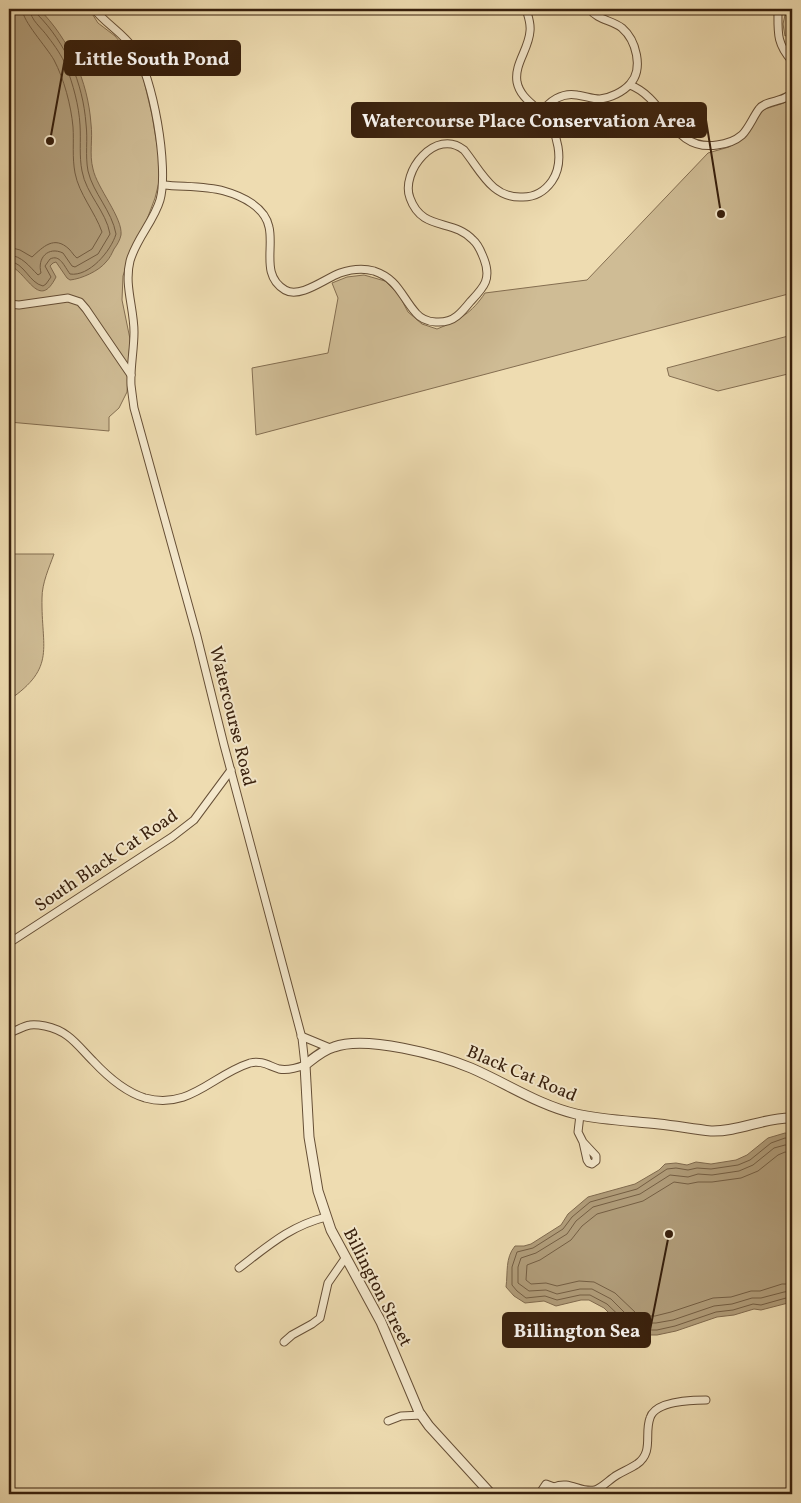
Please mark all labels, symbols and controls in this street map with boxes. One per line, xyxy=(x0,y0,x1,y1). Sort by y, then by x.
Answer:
callout: Little South Pond xyxy=(65,41,240,75)
text: Little South Pond xyxy=(74,47,230,73)
callout: Watercourse Place Conservation Area xyxy=(352,103,706,137)
text: Watercourse Place Conservation Area xyxy=(362,109,696,135)
street label: Watercourse Road xyxy=(202,644,261,789)
street label: South Black Cat Road xyxy=(30,804,183,919)
street label: Black Cat Road xyxy=(462,1040,580,1109)
street label: Billington Street xyxy=(336,1224,417,1351)
callout: Billington Sea xyxy=(503,1313,650,1347)
text: Billington Sea xyxy=(514,1319,640,1345)

